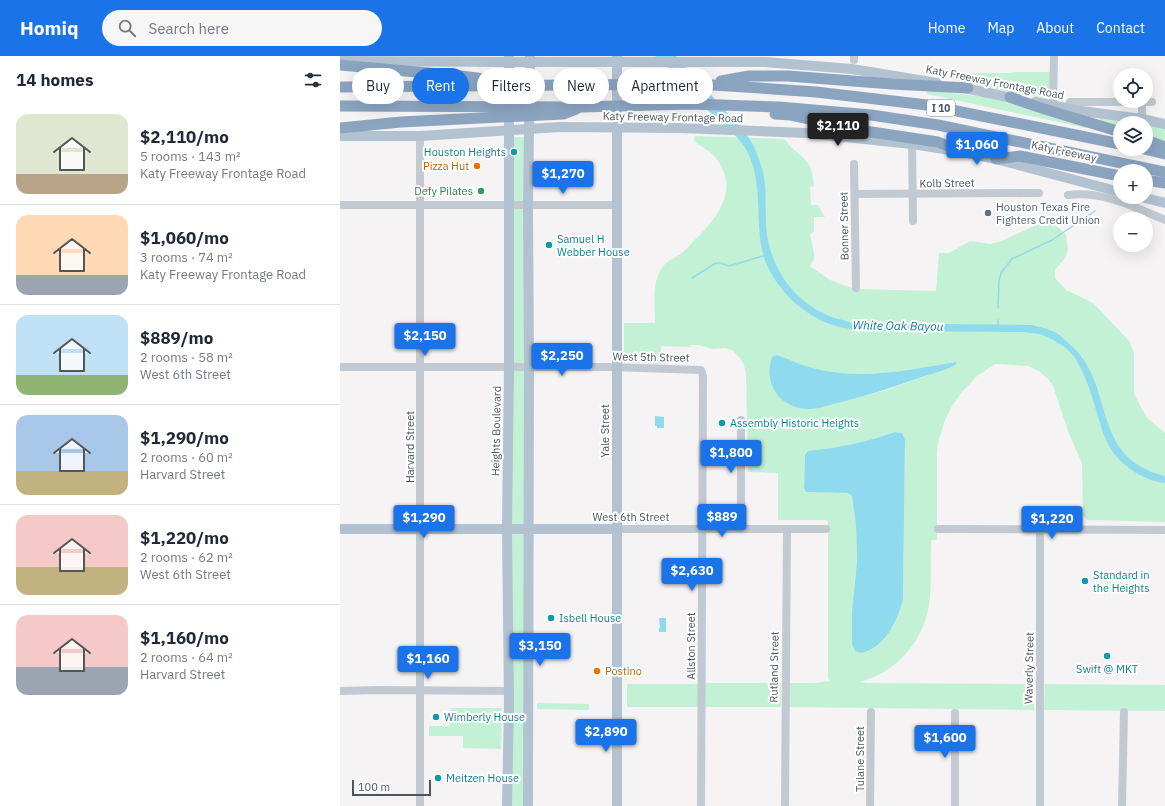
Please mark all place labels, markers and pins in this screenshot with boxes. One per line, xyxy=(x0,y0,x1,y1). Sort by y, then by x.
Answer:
pin: $2,110 xyxy=(805,113,871,147)
pin: $1,060 xyxy=(944,132,1010,166)
place label: Houston Heights xyxy=(424,145,506,159)
marker: Houston Heights xyxy=(509,147,519,157)
place label: Pizza Hut xyxy=(423,159,469,173)
marker: Pizza Hut xyxy=(472,161,482,171)
pin: $1,270 xyxy=(530,161,596,195)
place label: Defy Pilates xyxy=(414,184,473,198)
marker: Defy Pilates xyxy=(476,186,486,196)
place label: Houston Texas Fire Fighters Credit Union xyxy=(996,200,1100,227)
marker: Houston Texas Fire Fighters Credit Union xyxy=(983,208,993,218)
place label: Samuel H Webber House xyxy=(557,232,630,259)
marker: Samuel H Webber House xyxy=(544,240,554,250)
pin: $2,150 xyxy=(392,323,458,357)
pin: $2,250 xyxy=(529,343,595,377)
place label: Assembly Historic Heights xyxy=(730,416,859,430)
marker: Assembly Historic Heights xyxy=(717,418,727,428)
pin: $1,800 xyxy=(698,440,764,474)
pin: $889 xyxy=(698,504,746,538)
pin: $1,290 xyxy=(391,505,457,539)
pin: $1,220 xyxy=(1019,506,1085,540)
pin: $2,630 xyxy=(659,558,725,592)
place label: Standard in the Heights xyxy=(1093,568,1150,595)
marker: Standard in the Heights xyxy=(1080,576,1090,586)
place label: Isbell House xyxy=(559,611,621,625)
marker: Isbell House xyxy=(546,613,556,623)
pin: $3,150 xyxy=(507,633,573,667)
pin: $1,160 xyxy=(395,646,461,680)
marker: Swift @ MKT xyxy=(1102,651,1112,661)
place label: Swift @ MKT xyxy=(1076,662,1139,676)
place label: Postino xyxy=(605,664,642,678)
marker: Postino xyxy=(592,666,602,676)
place label: Wimberly House xyxy=(444,710,525,724)
marker: Wimberly House xyxy=(431,712,441,722)
pin: $2,890 xyxy=(573,719,639,753)
pin: $1,600 xyxy=(912,725,978,759)
place label: Meitzen House xyxy=(446,771,519,785)
marker: Meitzen House xyxy=(433,773,443,783)

